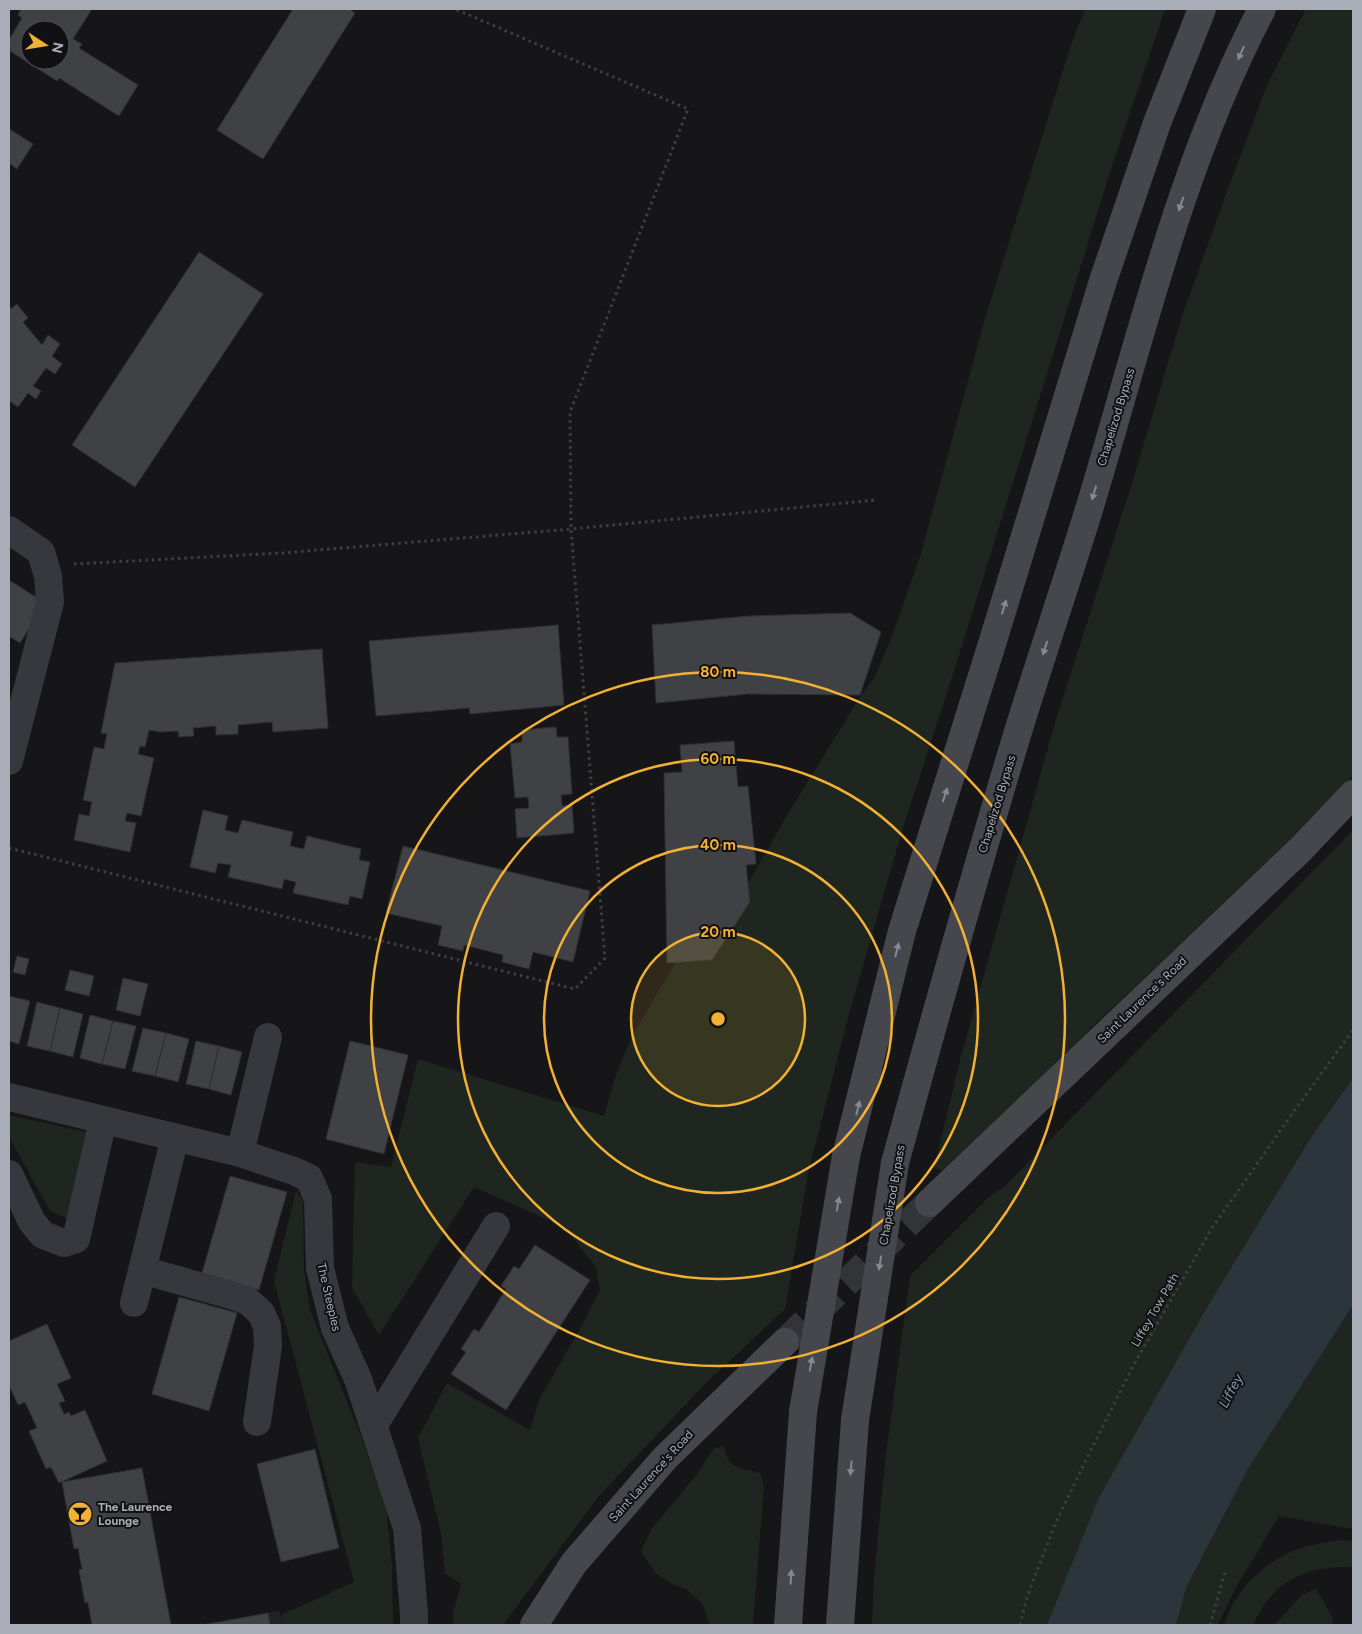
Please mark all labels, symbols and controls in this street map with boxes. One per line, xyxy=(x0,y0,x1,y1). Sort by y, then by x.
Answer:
north arrow xyxy=(20,20,70,70)
text: N xyxy=(48,41,67,55)
one-way arrow xyxy=(1237,45,1245,60)
one-way arrow xyxy=(1177,196,1185,211)
street label: Chapelizod Bypass xyxy=(1094,366,1138,468)
one-way arrow xyxy=(1089,486,1097,501)
one-way arrow xyxy=(1000,599,1008,614)
one-way arrow xyxy=(1040,641,1048,656)
text: 80 m xyxy=(700,663,736,681)
text: 60 m xyxy=(700,750,736,768)
street label: Chapelizod Bypass xyxy=(975,753,1019,855)
one-way arrow xyxy=(941,787,949,802)
text: 40 m xyxy=(700,836,736,854)
text: 20 m xyxy=(700,923,736,941)
one-way arrow xyxy=(893,943,901,958)
street label: Saint Laurence's Road xyxy=(1095,954,1189,1046)
centre of rings xyxy=(709,1010,727,1028)
one-way arrow xyxy=(854,1101,862,1116)
street label: Chapelizod Bypass xyxy=(876,1143,908,1246)
one-way arrow xyxy=(835,1195,843,1211)
one-way arrow xyxy=(875,1255,883,1271)
street label: The Steeples xyxy=(314,1261,344,1333)
street label: Liffey Tow Path xyxy=(1128,1270,1182,1349)
one-way arrow xyxy=(808,1355,816,1371)
water label: Liffey xyxy=(1215,1371,1247,1411)
street label: Saint Laurence's Road xyxy=(606,1427,696,1525)
one-way arrow xyxy=(847,1460,855,1476)
place label: The Laurence Lounge xyxy=(98,1500,173,1528)
bar icon: The Laurence Lounge xyxy=(67,1501,93,1527)
one-way arrow xyxy=(787,1568,795,1584)

